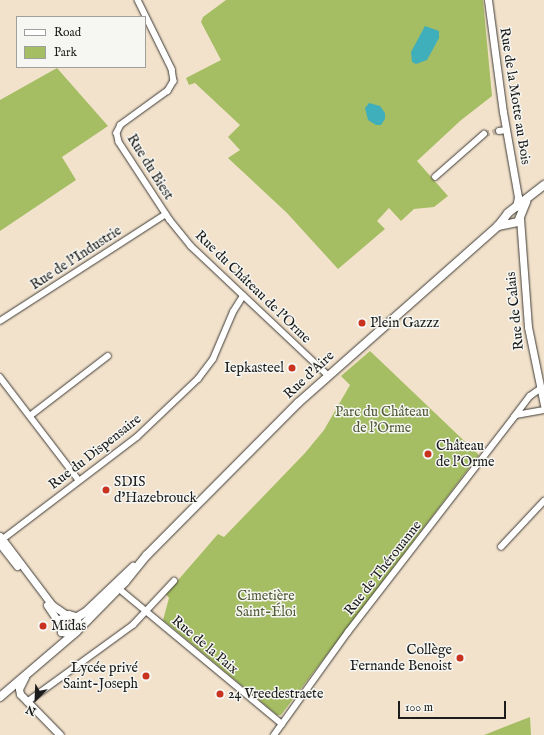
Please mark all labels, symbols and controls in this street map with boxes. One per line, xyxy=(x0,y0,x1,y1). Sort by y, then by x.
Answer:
legend xyxy=(16,16,146,68)
text: Road xyxy=(54,25,81,40)
street label: Rue de la Motte au Bois xyxy=(496,26,534,166)
text: Park xyxy=(54,45,77,60)
street label: Rue du Biest xyxy=(123,131,177,203)
street label: Rue de l'Industrie xyxy=(27,222,125,294)
street label: Rue du Château de l'Orme xyxy=(192,227,314,347)
street label: Rue de Calais xyxy=(503,271,527,351)
place label: Plein Gazzz xyxy=(370,315,439,331)
marker: Plein Gazzz xyxy=(357,318,367,328)
street label: Rue d'Aire xyxy=(280,347,338,403)
place label: Iepkasteel xyxy=(224,360,284,376)
marker: Iepkasteel xyxy=(287,363,297,373)
park label: Parc du Château de l'Orme xyxy=(335,404,429,436)
street label: Rue du Dispensaire xyxy=(45,411,145,493)
place label: Château de l'Orme xyxy=(436,438,495,470)
marker: Château de l'Orme xyxy=(423,449,433,459)
place label: SDIS d'Hazebrouck xyxy=(114,474,197,506)
marker: SDIS d'Hazebrouck xyxy=(101,485,111,495)
street label: Rue de Thérouanne xyxy=(341,517,425,619)
park label: Cimetière Saint-Éloi xyxy=(236,588,296,620)
street label: Rue de la Paix xyxy=(168,612,242,678)
place label: Midas xyxy=(51,618,86,634)
marker: Midas xyxy=(38,621,48,631)
place label: Collège Fernande Benoist xyxy=(350,642,452,674)
marker: Collège Fernande Benoist xyxy=(455,653,465,663)
place label: Lycée privé Saint-Joseph xyxy=(63,660,138,692)
marker: Lycée privé Saint-Joseph xyxy=(141,671,151,681)
north arrow xyxy=(16,679,56,719)
place label: 24 Vreedestraete xyxy=(228,686,323,702)
marker: 24 Vreedestraete xyxy=(215,689,225,699)
scale bar xyxy=(400,693,508,719)
text: 100 m xyxy=(405,700,433,715)
text: N xyxy=(24,702,38,718)

